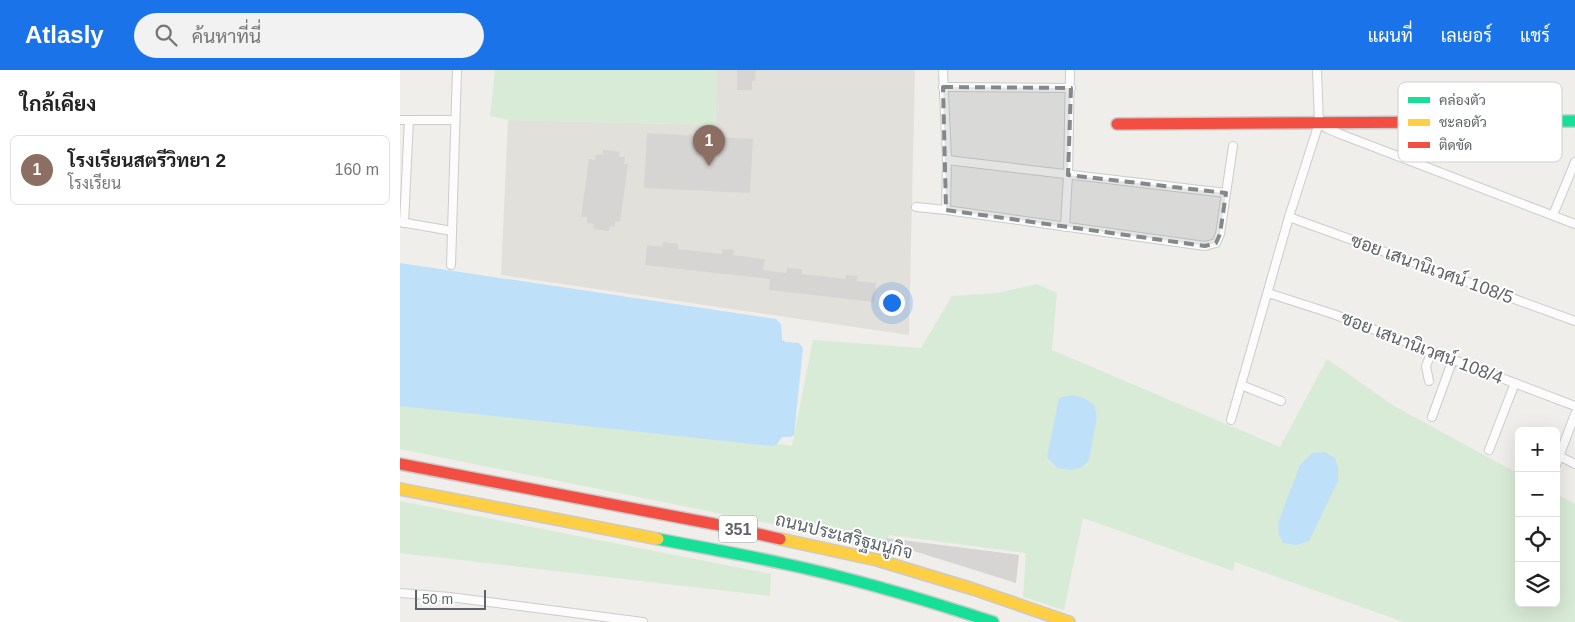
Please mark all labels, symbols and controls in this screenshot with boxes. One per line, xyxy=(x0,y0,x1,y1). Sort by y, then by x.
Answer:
search box xyxy=(134,13,484,58)
text: Atlasly xyxy=(25,21,104,48)
icon: search xyxy=(152,21,180,49)
text: ค้นหาที่นี่ xyxy=(192,26,261,47)
text: แผนที่ xyxy=(1368,26,1413,46)
text: เลเยอร์ xyxy=(1441,26,1492,46)
text: แชร์ xyxy=(1520,26,1550,46)
legend xyxy=(1398,82,1562,162)
text: ใกล้เคียง xyxy=(20,92,96,115)
text: คล่องตัว xyxy=(1439,92,1486,108)
text: ชะลอตัว xyxy=(1439,114,1487,130)
pin: 1 xyxy=(693,125,725,166)
text: ติดขัด xyxy=(1439,137,1472,153)
text: โรงเรียนสตรีวิทยา 2 xyxy=(68,150,226,171)
text: 1 xyxy=(33,161,41,178)
text: 160 m xyxy=(335,161,379,178)
text: โรงเรียน xyxy=(68,175,121,192)
street label: ซอย เสนานิเวศน์ 108/5 xyxy=(1348,227,1517,308)
your location xyxy=(879,290,905,316)
street label: ซอย เสนานิเวศน์ 108/4 xyxy=(1338,305,1507,388)
map controls xyxy=(1515,427,1560,607)
button: + xyxy=(1515,427,1560,472)
button: − xyxy=(1515,472,1560,517)
street label: ถนนประเสริฐมนูกิจ xyxy=(773,508,915,566)
road number: 351 xyxy=(719,516,757,542)
button: locate xyxy=(1515,517,1560,562)
button: layers xyxy=(1515,562,1560,607)
scale bar xyxy=(415,587,486,610)
text: 50 m xyxy=(422,591,453,607)

